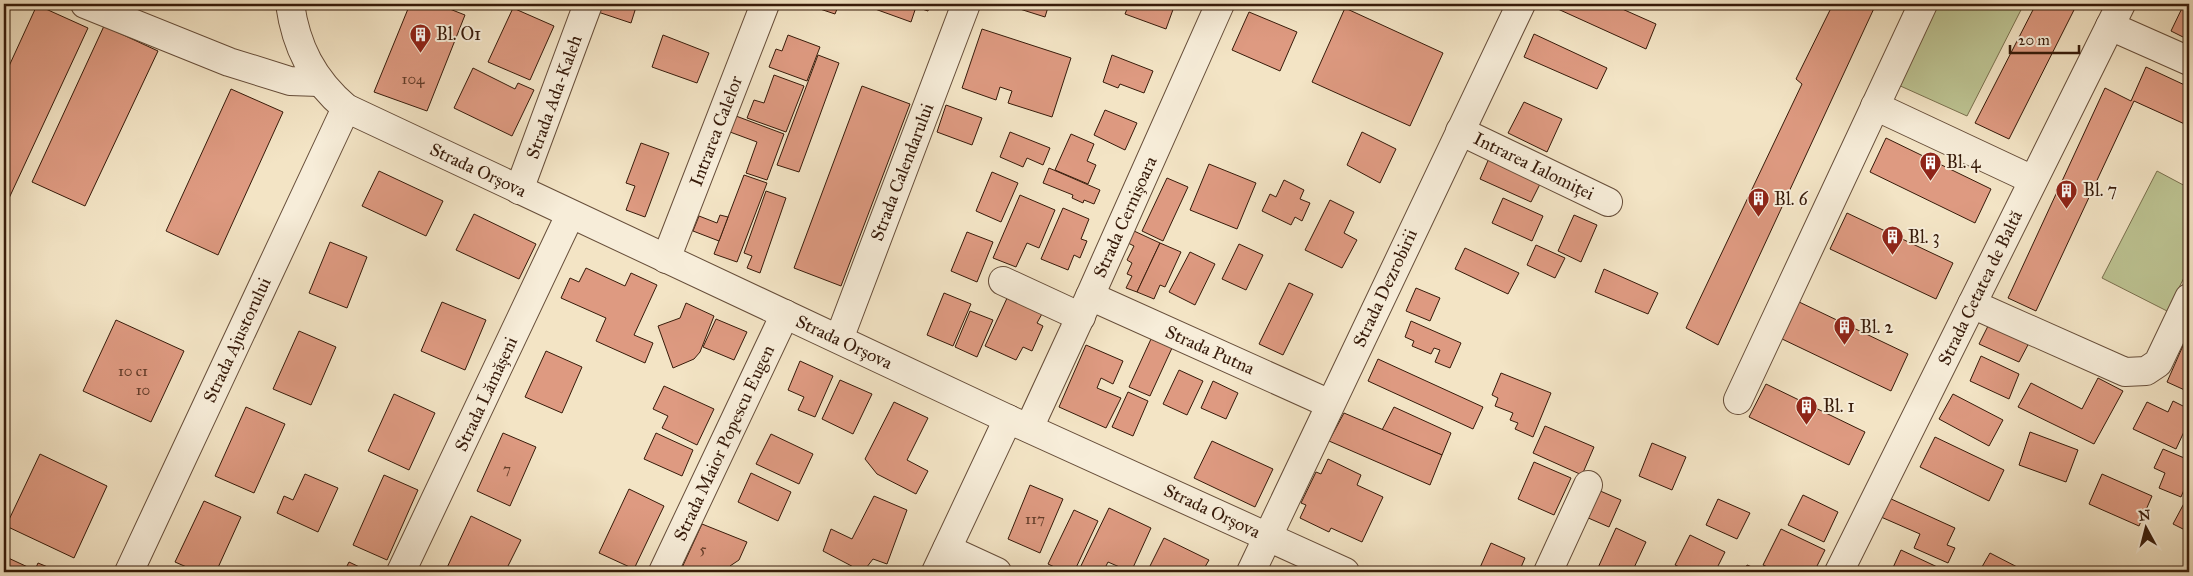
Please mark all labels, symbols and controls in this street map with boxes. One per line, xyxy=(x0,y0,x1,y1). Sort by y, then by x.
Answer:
building icon: Bl. O1 xyxy=(408,22,432,53)
scale bar xyxy=(2010,22,2079,54)
place label: Bl. O1 xyxy=(436,23,481,45)
text: 20 m xyxy=(2018,31,2050,49)
street label: Strada Ada-Kaleh xyxy=(521,32,587,162)
house number: 104 xyxy=(402,70,425,88)
street label: Intrarea Calelor xyxy=(685,72,747,189)
street label: Strada Calendarului xyxy=(866,100,938,244)
street label: Intrarea Ialomiței xyxy=(1470,127,1598,205)
street label: Strada Orșova xyxy=(426,138,530,202)
building icon: Bl. 4 xyxy=(1918,150,1942,181)
place label: Bl. 4 xyxy=(1946,151,1981,173)
street label: Strada Cernișoara xyxy=(1088,153,1162,281)
building icon: Bl. 7 xyxy=(2055,178,2079,209)
place label: Bl. 7 xyxy=(2083,179,2117,201)
building icon: Bl. 6 xyxy=(1746,187,1770,218)
place label: Bl. 6 xyxy=(1774,188,1808,210)
street label: Strada Cetatea de Baltă xyxy=(1933,207,2027,369)
street label: Strada Dezrobirii xyxy=(1348,225,1422,351)
building icon: Bl. 3 xyxy=(1880,225,1904,256)
place label: Bl. 3 xyxy=(1908,226,1940,248)
street label: Strada Ajustorului xyxy=(198,274,276,406)
street label: Strada Orșova xyxy=(792,310,896,374)
building icon: Bl. 2 xyxy=(1832,315,1856,346)
place label: Bl. 2 xyxy=(1860,316,1893,338)
street label: Strada Putna xyxy=(1162,321,1258,380)
street label: Strada Lămășeni xyxy=(450,333,522,455)
street label: Strada Maior Popescu Eugen xyxy=(669,341,780,545)
house number: 10 c1 xyxy=(118,362,148,380)
house number: 10 xyxy=(136,381,150,399)
building icon: Bl. 1 xyxy=(1795,394,1819,425)
place label: Bl. 1 xyxy=(1823,395,1855,417)
house number: 7 xyxy=(503,460,511,478)
street label: Strada Orșova xyxy=(1160,479,1264,543)
north arrow xyxy=(2120,504,2170,554)
text: N xyxy=(2138,506,2152,525)
house number: 117 xyxy=(1025,510,1045,528)
house number: 5 xyxy=(700,540,707,558)

